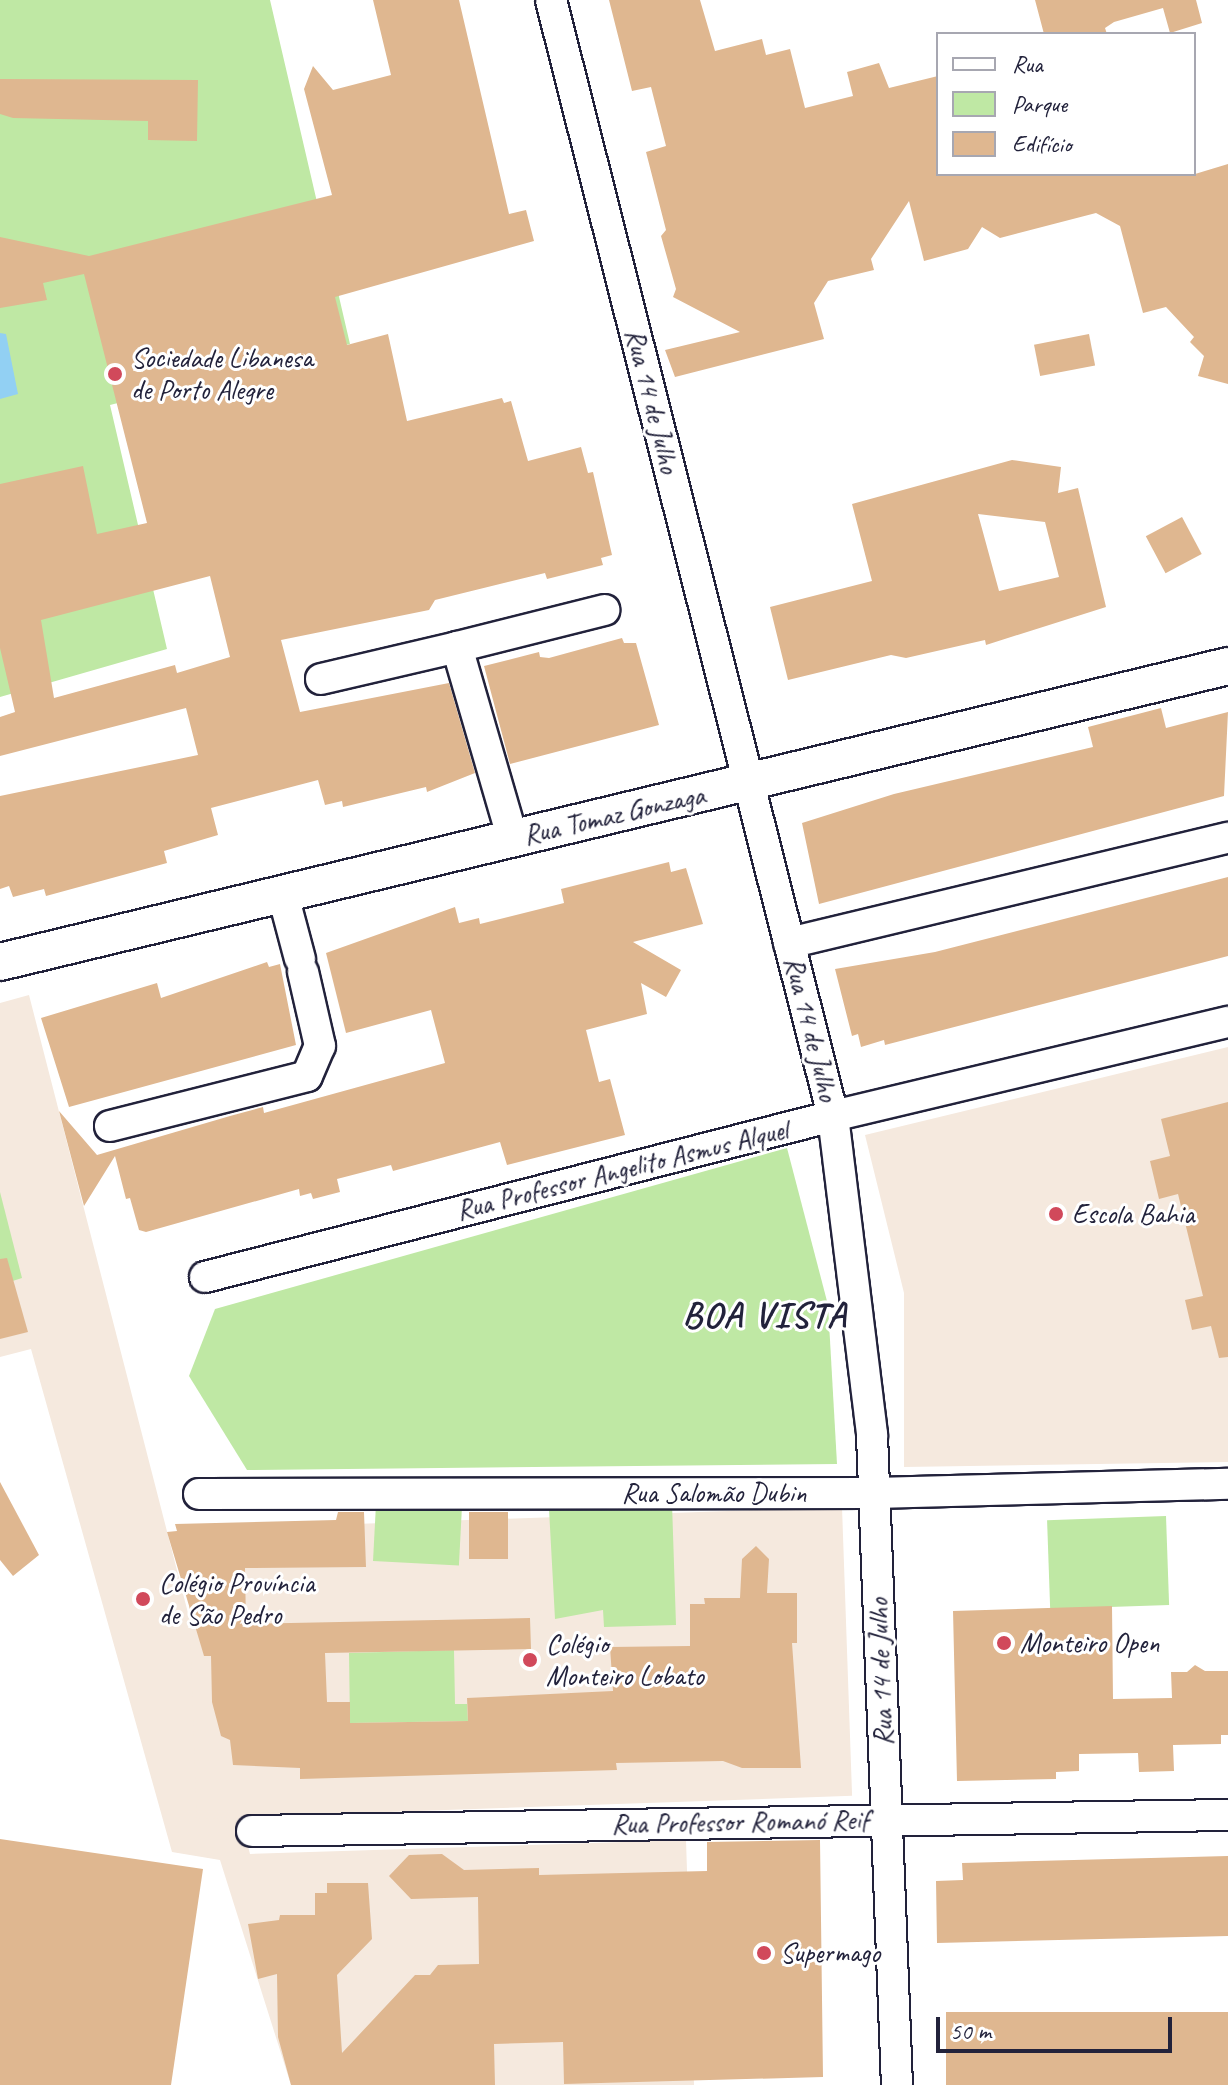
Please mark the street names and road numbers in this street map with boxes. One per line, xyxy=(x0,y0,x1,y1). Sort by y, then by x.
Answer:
street label: Rua 14 de Julho xyxy=(618,325,686,477)
street label: Rua Tomaz Gonzaga xyxy=(521,778,707,852)
street label: Rua 14 de Julho xyxy=(777,953,845,1105)
street label: Rua Professor Angelito Asmus Alquel xyxy=(453,1113,791,1227)
street label: Rua Salomão Dubin xyxy=(621,1476,807,1510)
street label: Rua 14 de Julho xyxy=(862,1598,900,1746)
street label: Rua Professor Romanó Reif xyxy=(611,1803,869,1841)

